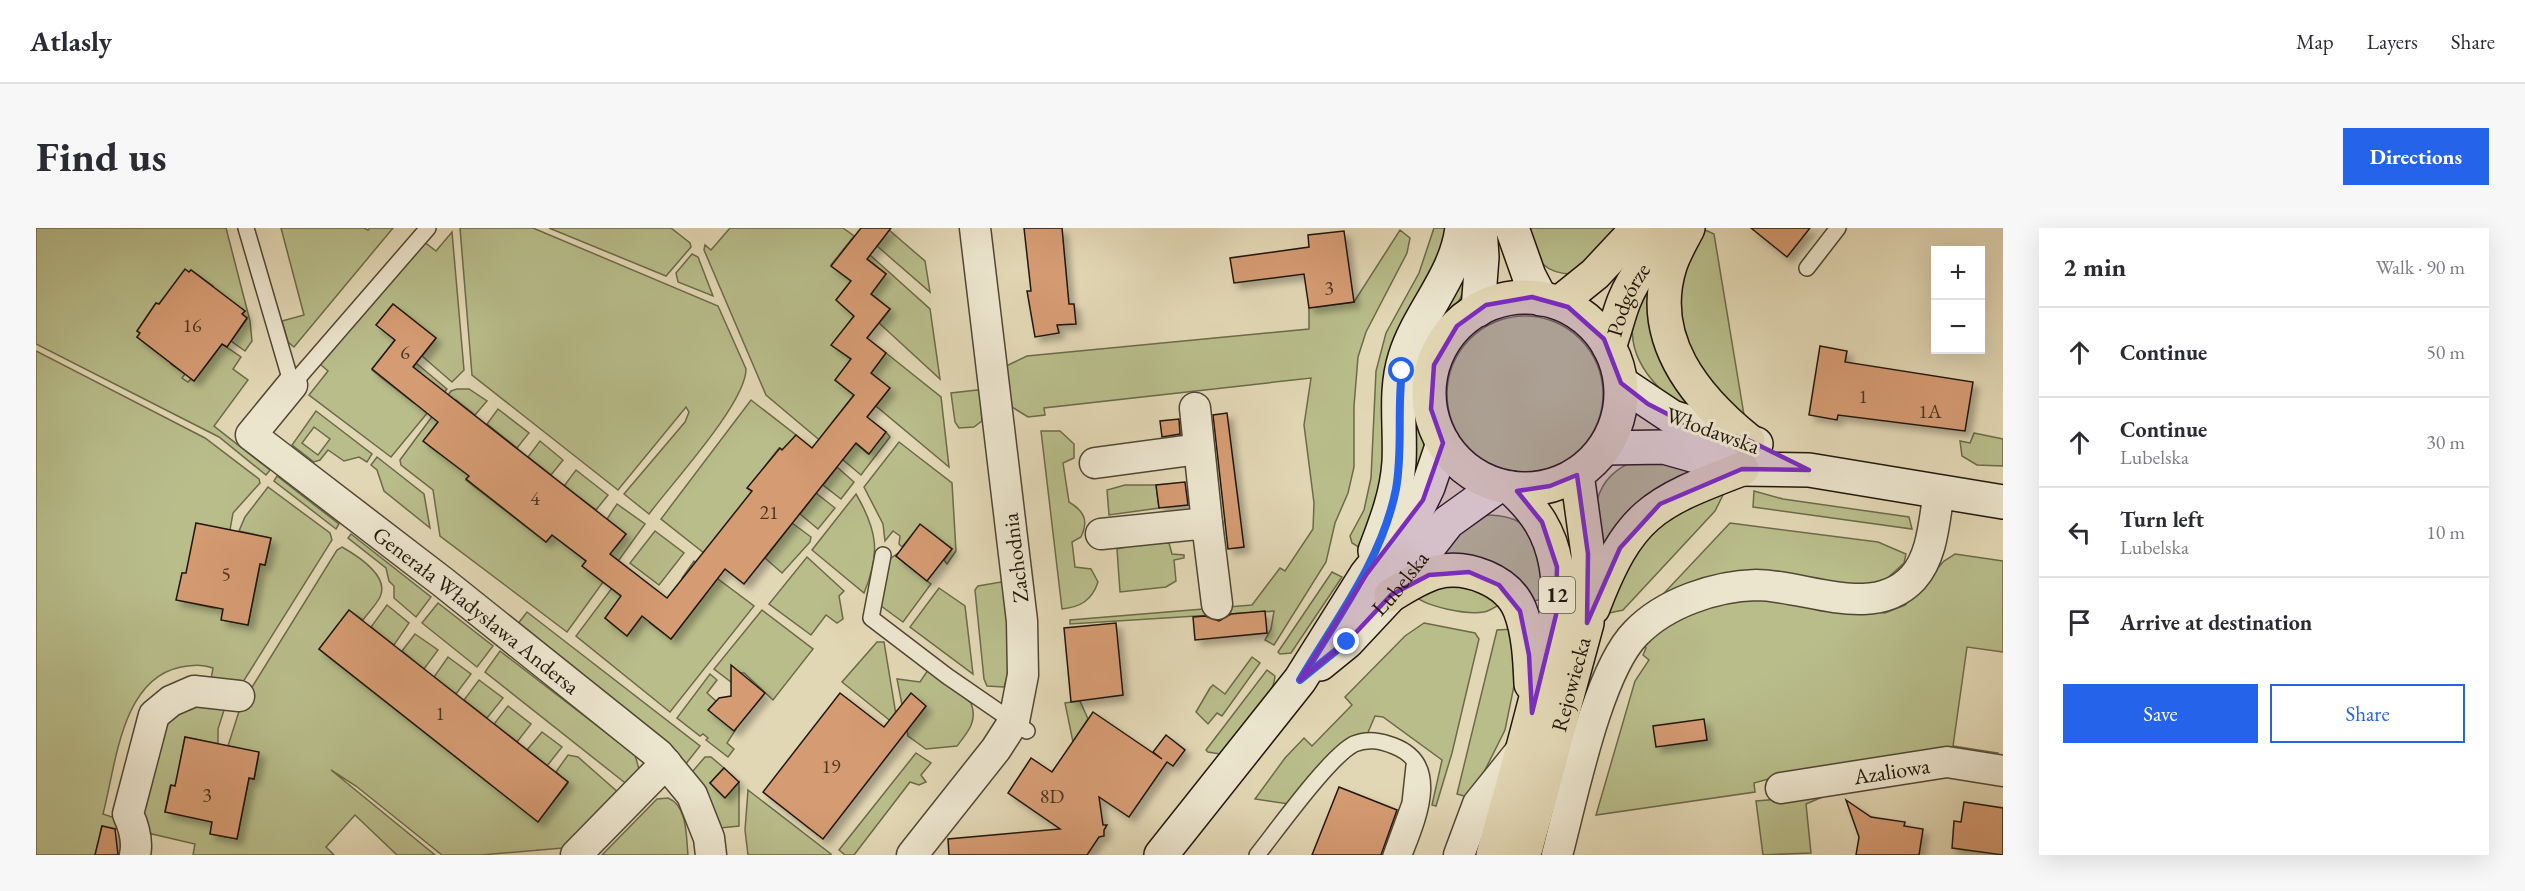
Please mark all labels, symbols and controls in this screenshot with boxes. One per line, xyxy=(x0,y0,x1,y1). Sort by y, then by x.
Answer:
text: Atlasly xyxy=(30,23,112,59)
text: Map xyxy=(2296,28,2334,55)
text: Layers xyxy=(2367,28,2418,55)
text: Share xyxy=(2451,28,2495,55)
button: Directions xyxy=(2343,128,2489,185)
text: Find us xyxy=(36,129,167,184)
map controls xyxy=(1931,246,1985,354)
button: + xyxy=(1931,246,1985,300)
text: 2 min xyxy=(2063,250,2126,284)
text: Walk · 90 m xyxy=(2376,254,2465,280)
street label: Podgórze xyxy=(1600,257,1657,340)
house number: 3 xyxy=(1324,275,1334,301)
button: − xyxy=(1931,300,1985,354)
house number: 16 xyxy=(182,312,202,338)
icon: ahead xyxy=(2063,336,2096,369)
text: Continue xyxy=(2120,338,2207,367)
house number: 6 xyxy=(400,339,410,365)
text: 50 m xyxy=(2426,339,2465,365)
route start xyxy=(1388,357,1414,383)
house number: 1 xyxy=(1858,383,1868,409)
house number: 1A xyxy=(1918,398,1942,424)
street label: Włodawska xyxy=(1662,400,1764,461)
text: Continue xyxy=(2120,415,2207,444)
icon: ahead xyxy=(2063,426,2096,459)
text: 30 m xyxy=(2426,429,2465,455)
text: Lubelska xyxy=(2120,444,2189,470)
house number: 4 xyxy=(530,485,540,511)
house number: 21 xyxy=(759,499,779,525)
text: Turn left xyxy=(2120,505,2204,534)
street label: Zachodnia xyxy=(996,511,1035,604)
icon: left xyxy=(2063,516,2096,549)
text: 10 m xyxy=(2426,519,2465,545)
street label: Generała Władysława Andersa xyxy=(367,520,586,701)
text: Lubelska xyxy=(2120,534,2189,560)
street label: Lubelska xyxy=(1365,545,1435,622)
house number: 5 xyxy=(221,561,231,587)
road number: 12 xyxy=(1539,577,1575,613)
icon: arrive xyxy=(2063,606,2096,639)
text: Arrive at destination xyxy=(2120,608,2312,637)
route end xyxy=(1333,628,1359,654)
street label: Rejowiecka xyxy=(1544,634,1598,735)
button: Save xyxy=(2063,684,2258,743)
button: Share xyxy=(2270,684,2465,743)
house number: 1 xyxy=(435,700,445,726)
street label: Azaliowa xyxy=(1851,751,1932,792)
house number: 19 xyxy=(821,753,841,779)
house number: 3 xyxy=(202,782,212,808)
house number: 8D xyxy=(1040,783,1064,809)

